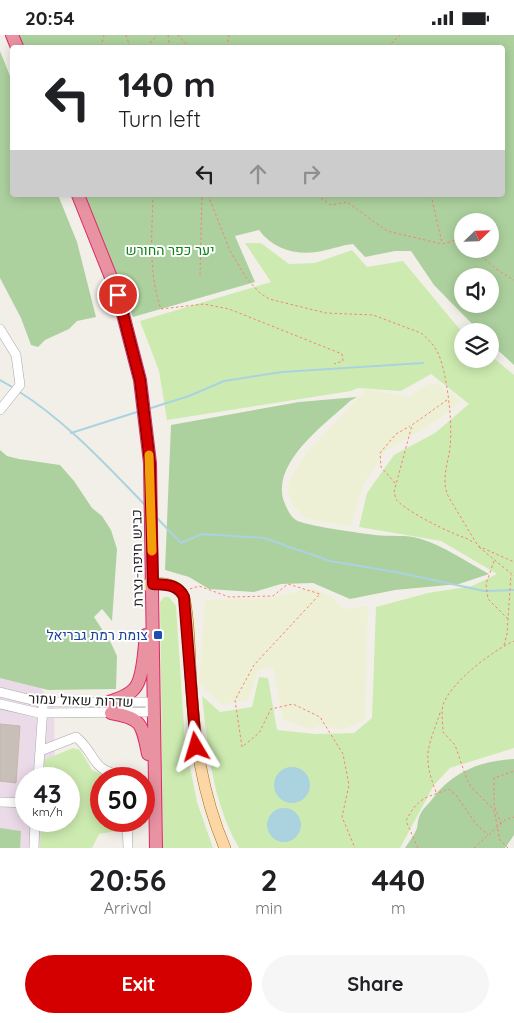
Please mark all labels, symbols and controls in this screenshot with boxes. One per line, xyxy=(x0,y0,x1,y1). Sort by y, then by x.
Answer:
text: 20:54 xyxy=(25,6,75,30)
text: 140 m xyxy=(118,62,216,106)
icon: left xyxy=(35,65,100,130)
text: Turn left xyxy=(118,105,201,133)
icon: left xyxy=(191,160,219,188)
icon: ahead xyxy=(244,160,272,188)
icon: right xyxy=(297,160,325,188)
north arrow xyxy=(454,213,499,257)
map controls xyxy=(454,213,499,368)
park label: יער כפר החורש xyxy=(126,241,214,259)
button: sound xyxy=(454,268,499,313)
pin xyxy=(97,274,139,316)
icon: arrive xyxy=(104,281,132,309)
button: layers xyxy=(454,323,499,368)
street label: כביש חיפה-נצרת xyxy=(127,509,147,607)
place label: צומת רמת גבריאל xyxy=(46,626,148,644)
marker: צומת רמת גבריאל xyxy=(152,629,164,641)
street label: שדרות שאול עמור xyxy=(28,689,134,711)
position arrow xyxy=(169,720,221,772)
speed limit sign: 50 xyxy=(90,767,155,832)
text: 43 xyxy=(33,778,62,809)
text: km/h xyxy=(32,804,63,819)
text: 20:56 xyxy=(89,861,166,899)
text: 2 xyxy=(260,861,277,899)
text: 440 xyxy=(371,861,425,899)
text: Arrival xyxy=(104,898,152,918)
text: min xyxy=(255,898,283,918)
text: m xyxy=(391,898,406,918)
button: Exit xyxy=(25,955,252,1013)
button: Share xyxy=(262,955,489,1013)

